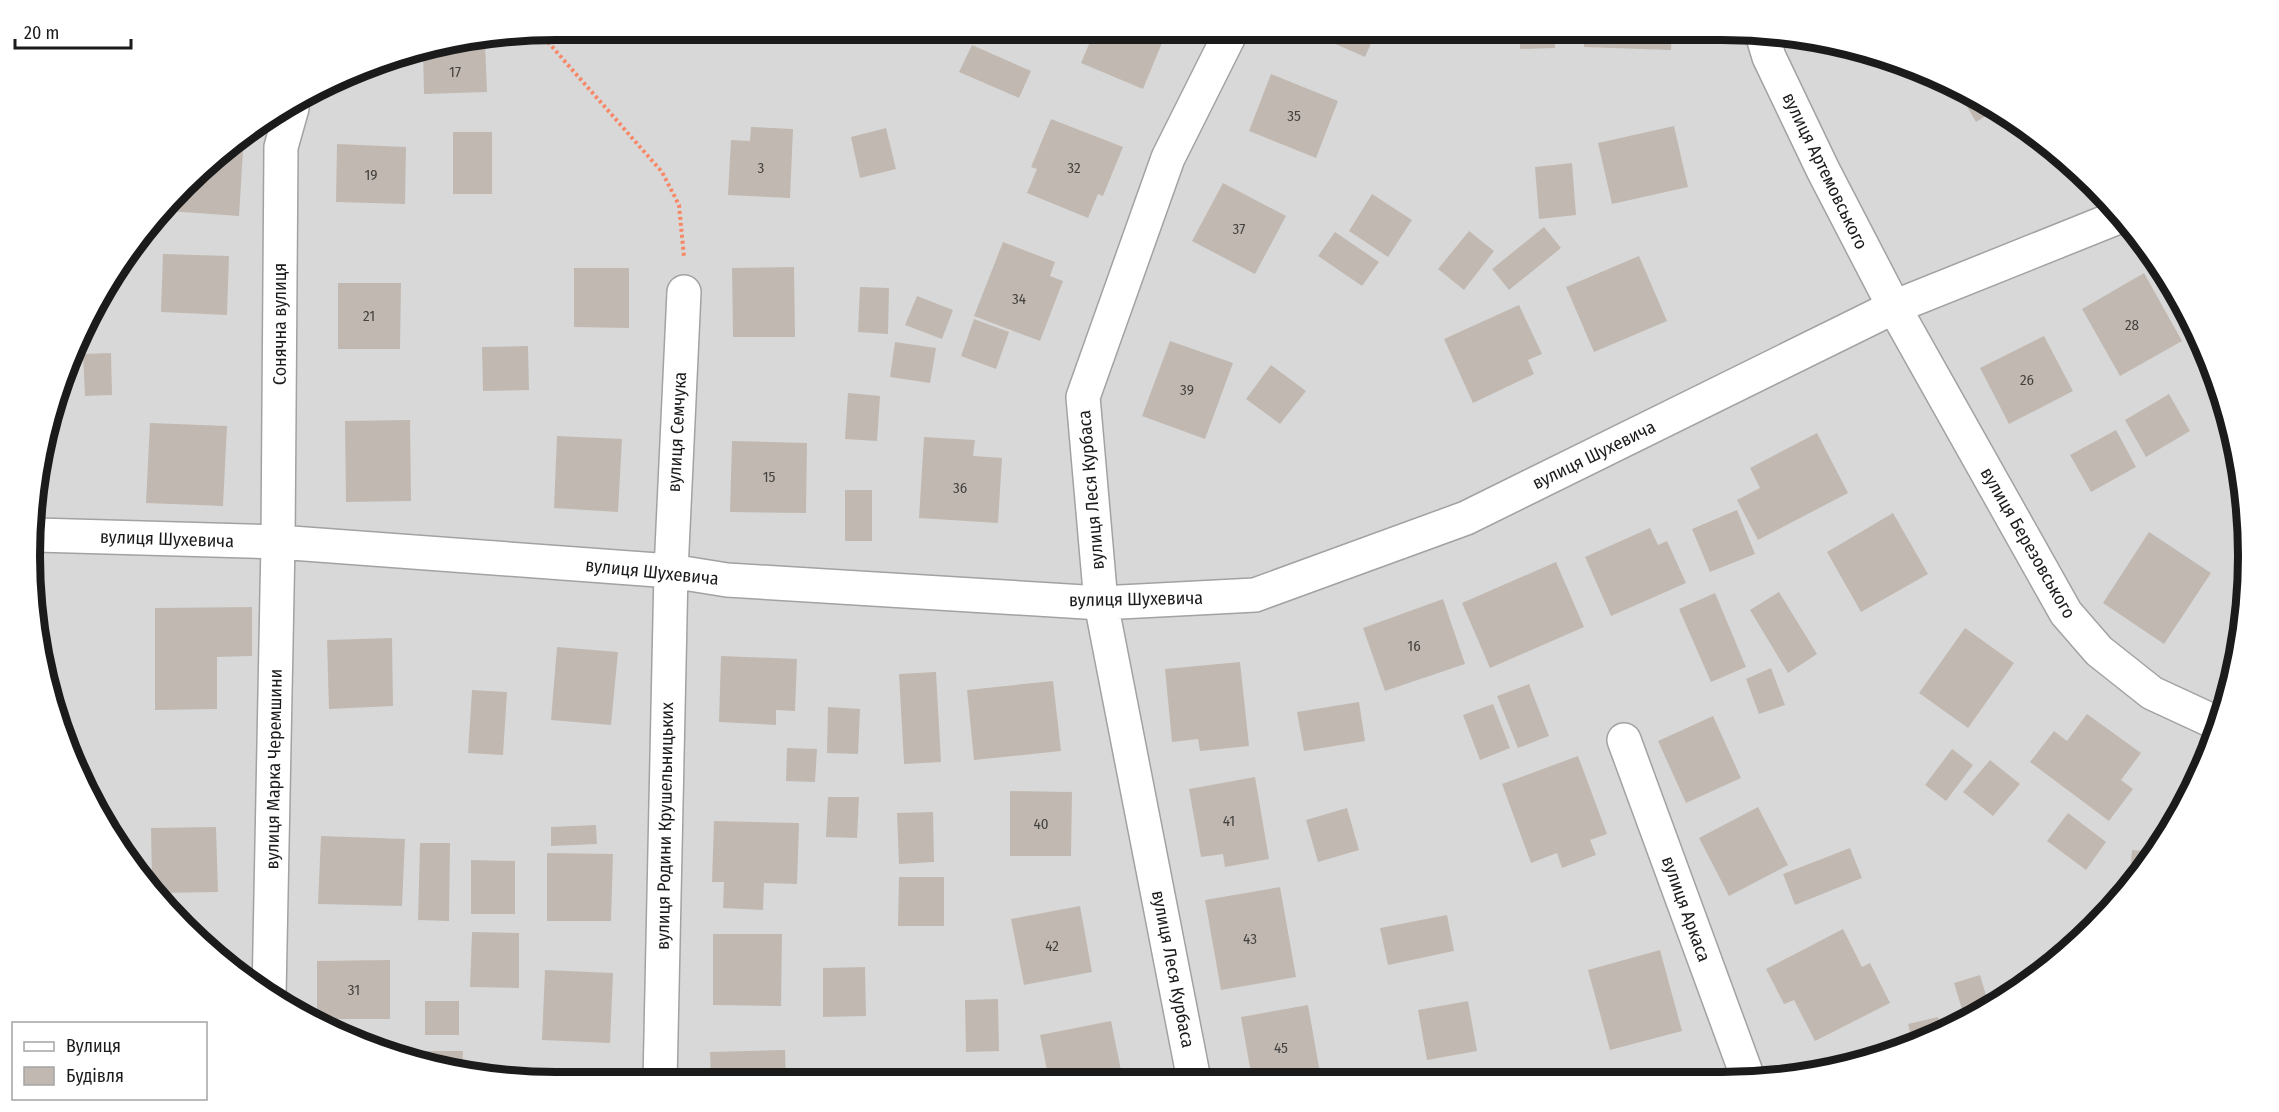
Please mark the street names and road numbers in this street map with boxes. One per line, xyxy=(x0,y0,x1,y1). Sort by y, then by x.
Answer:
street label: вулиця Артемовського xyxy=(1777,89,1873,253)
street label: Сонячна вулиця xyxy=(269,263,291,385)
street label: вулиця Семчука xyxy=(663,371,691,493)
street label: вулиця Леся Курбаса xyxy=(1073,409,1109,571)
street label: вулиця Шухевича xyxy=(1529,416,1659,494)
street label: вулиця Березовського xyxy=(1976,464,2080,622)
street label: вулиця Шухевича xyxy=(100,526,235,552)
street label: вулиця Шухевича xyxy=(584,554,720,590)
street label: вулиця Шухевича xyxy=(1069,587,1203,611)
street label: вулиця Марка Черемшини xyxy=(261,669,287,869)
street label: вулиця Родини Крушельницьких xyxy=(652,702,678,950)
street label: вулиця Аркаса xyxy=(1657,853,1715,965)
street label: вулиця Леся Курбаса xyxy=(1147,888,1199,1050)

